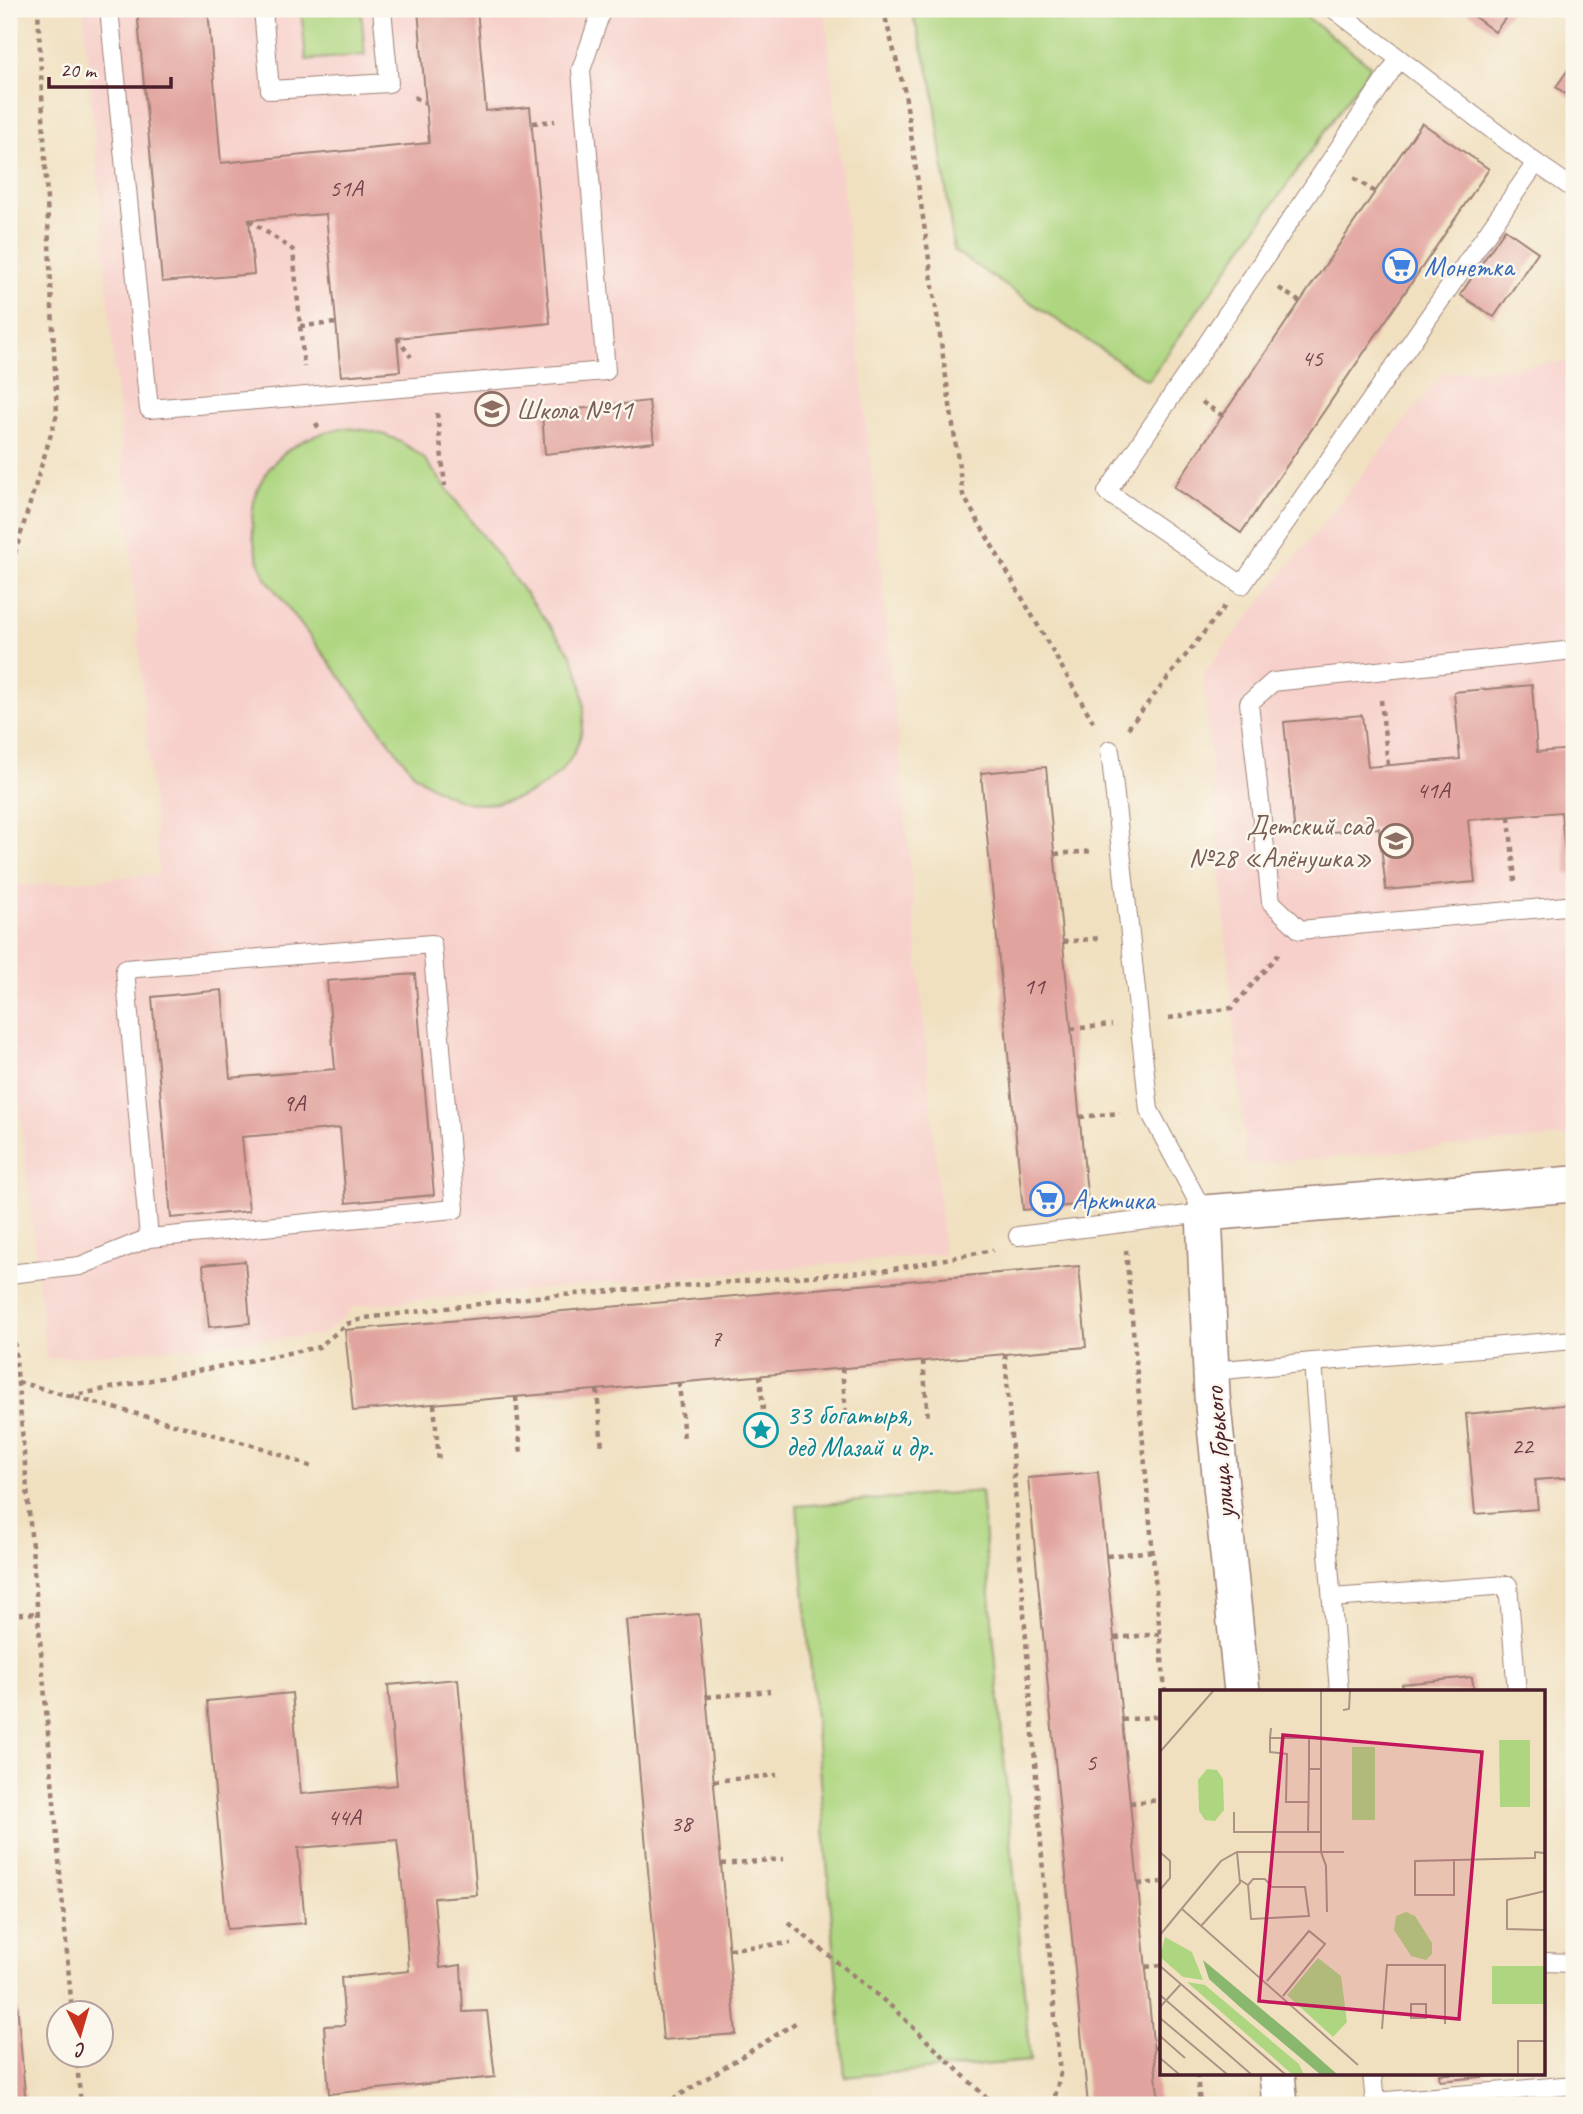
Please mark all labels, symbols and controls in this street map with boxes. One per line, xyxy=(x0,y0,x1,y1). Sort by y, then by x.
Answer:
scale bar xyxy=(49,46,172,90)
text: 20 m xyxy=(60,57,98,83)
house number: 51А xyxy=(329,173,364,203)
supermarket icon: Монетка xyxy=(1381,247,1419,285)
place label: Монетка xyxy=(1424,249,1516,284)
house number: 45 xyxy=(1301,343,1324,373)
school or university icon: Школа №11 xyxy=(473,390,511,428)
place label: Школа №11 xyxy=(516,392,634,427)
house number: 41А xyxy=(1416,775,1451,805)
place label: Детский сад №28 «Алёнушка» xyxy=(1188,808,1375,875)
school or university icon: Детский сад №28 «Алёнушка» xyxy=(1377,822,1415,860)
house number: 11 xyxy=(1023,971,1046,1001)
house number: 9А xyxy=(283,1088,306,1118)
supermarket icon: Арктика xyxy=(1028,1180,1066,1218)
place label: Арктика xyxy=(1072,1182,1156,1217)
house number: 7 xyxy=(711,1323,723,1353)
street label: улица Горького xyxy=(1196,1383,1242,1523)
place label: 33 богатыря, дед Мазай и др. xyxy=(786,1397,933,1464)
place icon: 33 богатыря, дед Мазай и др. xyxy=(742,1411,780,1449)
house number: 22 xyxy=(1511,1431,1535,1461)
inset map xyxy=(1160,1690,1544,2076)
house number: 5 xyxy=(1086,1747,1098,1777)
house number: 44А xyxy=(327,1802,362,1832)
house number: 38 xyxy=(670,1808,694,1838)
north arrow xyxy=(46,1998,116,2068)
text: С xyxy=(73,2038,87,2063)

